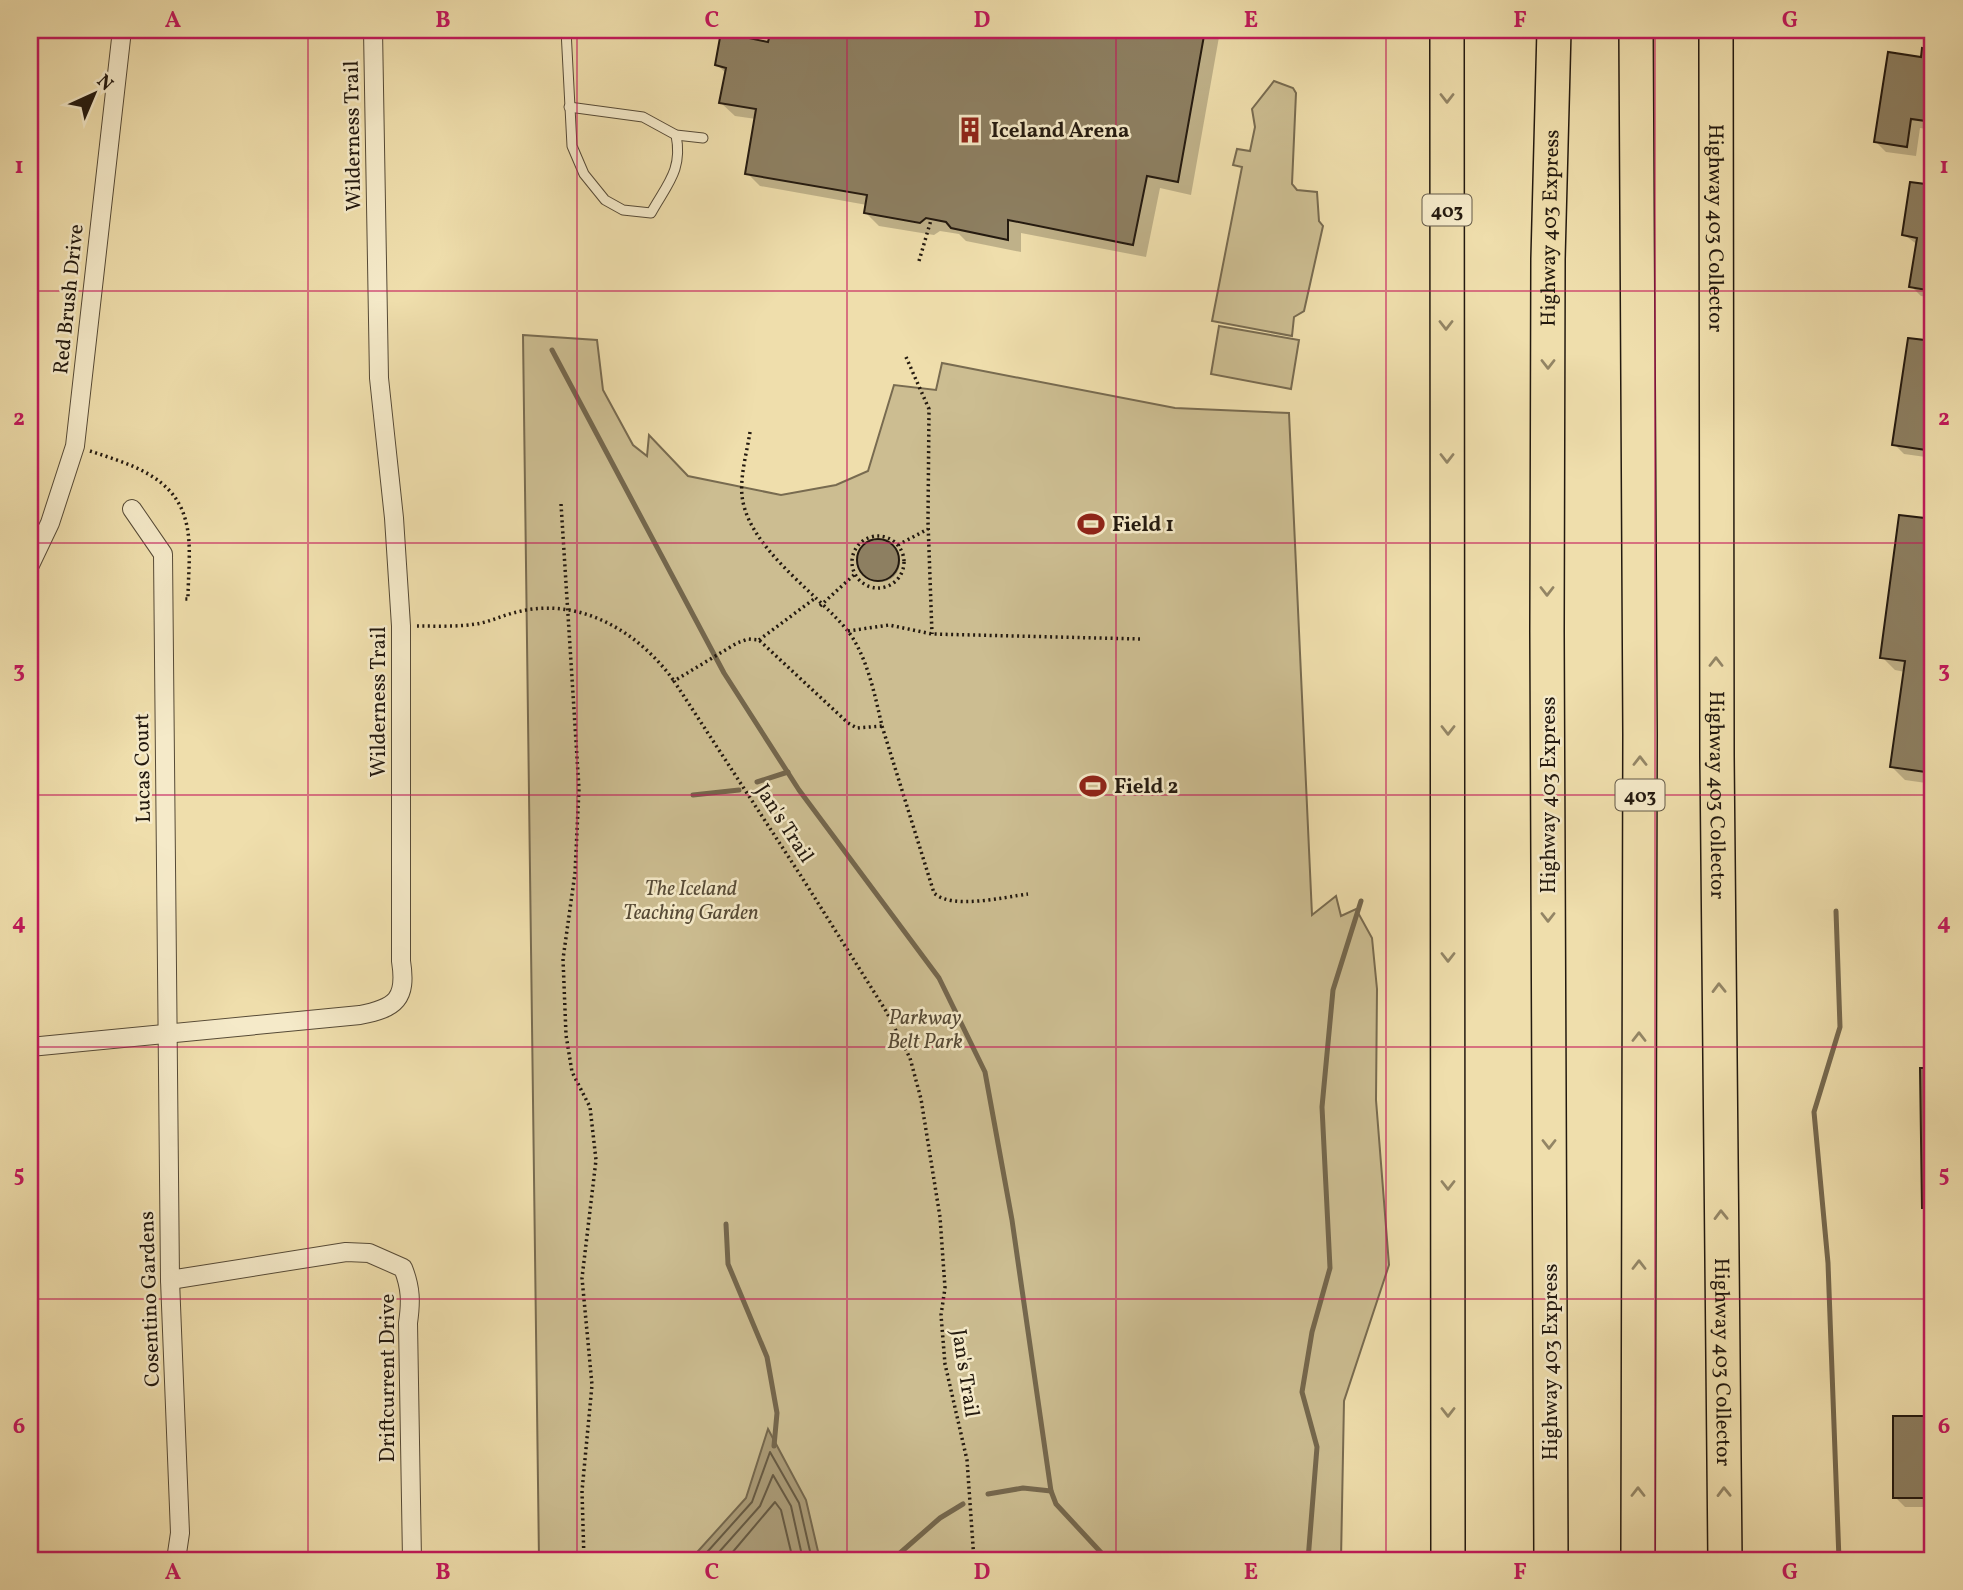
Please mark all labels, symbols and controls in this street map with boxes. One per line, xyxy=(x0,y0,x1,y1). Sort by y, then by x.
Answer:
text: A xyxy=(165,5,181,37)
text: B xyxy=(435,5,451,37)
text: C xyxy=(705,5,719,37)
text: D xyxy=(974,5,991,37)
text: E xyxy=(1244,5,1258,37)
text: F xyxy=(1513,5,1527,37)
text: G xyxy=(1782,5,1798,37)
north arrow xyxy=(60,60,130,130)
street label: Wilderness Trail xyxy=(338,60,369,212)
text: N xyxy=(90,69,119,97)
one-way arrow xyxy=(1439,93,1455,104)
building icon: Iceland Arena xyxy=(955,115,985,145)
place label: Iceland Arena xyxy=(991,117,1129,146)
street label: Highway 403 Collector xyxy=(1700,124,1729,332)
street label: Highway 403 Express xyxy=(1535,129,1567,327)
text: 1 xyxy=(14,151,24,183)
text: 1 xyxy=(1939,151,1949,183)
road number: 403 xyxy=(1422,194,1472,226)
street label: Red Brush Drive xyxy=(47,223,92,376)
one-way arrow xyxy=(1438,321,1454,331)
one-way arrow xyxy=(1540,359,1556,370)
text: 2 xyxy=(13,403,25,435)
text: 2 xyxy=(1938,403,1950,435)
one-way arrow xyxy=(1439,453,1455,463)
sports icon: Field 1 xyxy=(1076,509,1106,539)
place label: Field 1 xyxy=(1112,511,1174,540)
one-way arrow xyxy=(1539,587,1555,597)
street label: Wilderness Trail xyxy=(365,627,394,777)
text: 3 xyxy=(13,655,25,687)
text: 3 xyxy=(1938,655,1950,687)
one-way arrow xyxy=(1709,657,1724,668)
street label: Highway 403 Collector xyxy=(1701,691,1731,900)
street label: Highway 403 Express xyxy=(1535,696,1564,894)
street label: Lucas Court xyxy=(128,713,159,823)
one-way arrow xyxy=(1440,725,1456,735)
one-way arrow xyxy=(1632,755,1648,765)
sports icon: Field 2 xyxy=(1078,771,1108,801)
place label: Field 2 xyxy=(1114,773,1179,802)
street label: Jan's Trail xyxy=(747,779,820,869)
road number: 403 xyxy=(1616,780,1664,810)
park label: The Iceland Teaching Garden xyxy=(623,875,759,928)
text: 4 xyxy=(12,907,26,939)
text: 4 xyxy=(1937,907,1951,939)
one-way arrow xyxy=(1541,912,1556,923)
one-way arrow xyxy=(1440,952,1456,963)
one-way arrow xyxy=(1711,982,1727,993)
park label: Parkway Belt Park xyxy=(887,1004,963,1057)
one-way arrow xyxy=(1631,1031,1647,1042)
one-way arrow xyxy=(1541,1140,1557,1150)
text: 5 xyxy=(13,1159,25,1191)
text: 5 xyxy=(1938,1159,1950,1191)
one-way arrow xyxy=(1440,1180,1456,1190)
one-way arrow xyxy=(1713,1210,1729,1220)
street label: Cosentino Gardens xyxy=(133,1211,168,1387)
street label: Highway 403 Collector xyxy=(1706,1258,1737,1467)
one-way arrow xyxy=(1631,1259,1647,1269)
street label: Highway 403 Express xyxy=(1537,1263,1566,1461)
street label: Driftcurrent Drive xyxy=(374,1294,403,1462)
street label: Jan's Trail xyxy=(943,1327,986,1419)
one-way arrow xyxy=(1440,1407,1456,1418)
text: 6 xyxy=(13,1411,25,1443)
text: 6 xyxy=(1938,1411,1950,1443)
one-way arrow xyxy=(1630,1486,1646,1497)
one-way arrow xyxy=(1716,1486,1732,1497)
text: A xyxy=(165,1557,181,1589)
text: B xyxy=(435,1557,451,1589)
text: C xyxy=(705,1557,719,1589)
text: D xyxy=(974,1557,991,1589)
text: E xyxy=(1244,1557,1258,1589)
text: F xyxy=(1513,1557,1527,1589)
text: G xyxy=(1782,1557,1798,1589)

